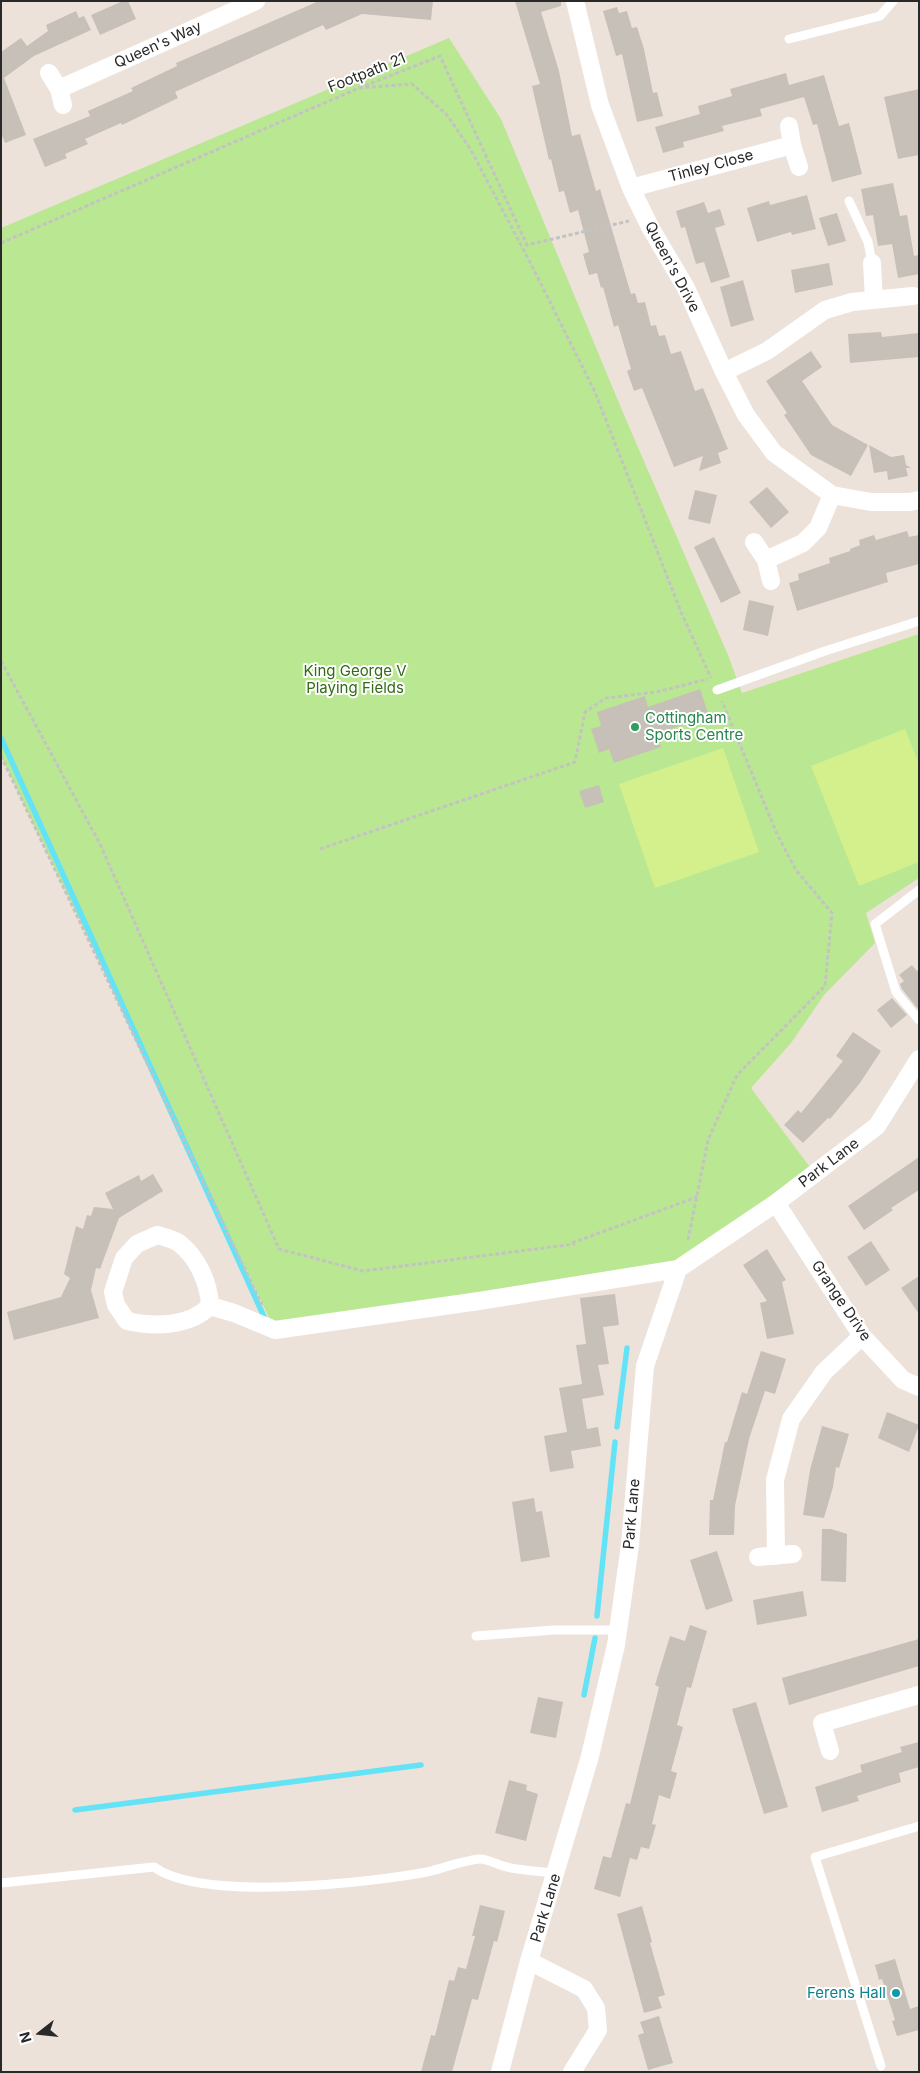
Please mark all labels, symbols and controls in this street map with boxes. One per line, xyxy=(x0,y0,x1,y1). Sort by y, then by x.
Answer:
street label: Queen's Way xyxy=(111,18,205,72)
street label: Footpath 21 xyxy=(326,49,408,97)
street label: Tinley Close xyxy=(667,146,755,186)
street label: Queen's Drive xyxy=(640,218,704,316)
park label: King George V Playing Fields xyxy=(303,662,407,697)
place label: Cottingham Sports Centre xyxy=(645,709,743,744)
marker: Cottingham Sports Centre xyxy=(629,721,641,733)
street label: Park Lane xyxy=(795,1134,863,1192)
street label: Grange Drive xyxy=(807,1257,875,1345)
street label: Park Lane xyxy=(620,1478,644,1550)
street label: Park Lane xyxy=(527,1871,565,1945)
place label: Ferens Hall xyxy=(807,1984,886,2002)
marker: Ferens Hall xyxy=(890,1987,902,1999)
north arrow xyxy=(15,2008,65,2058)
text: N xyxy=(15,2030,35,2045)

